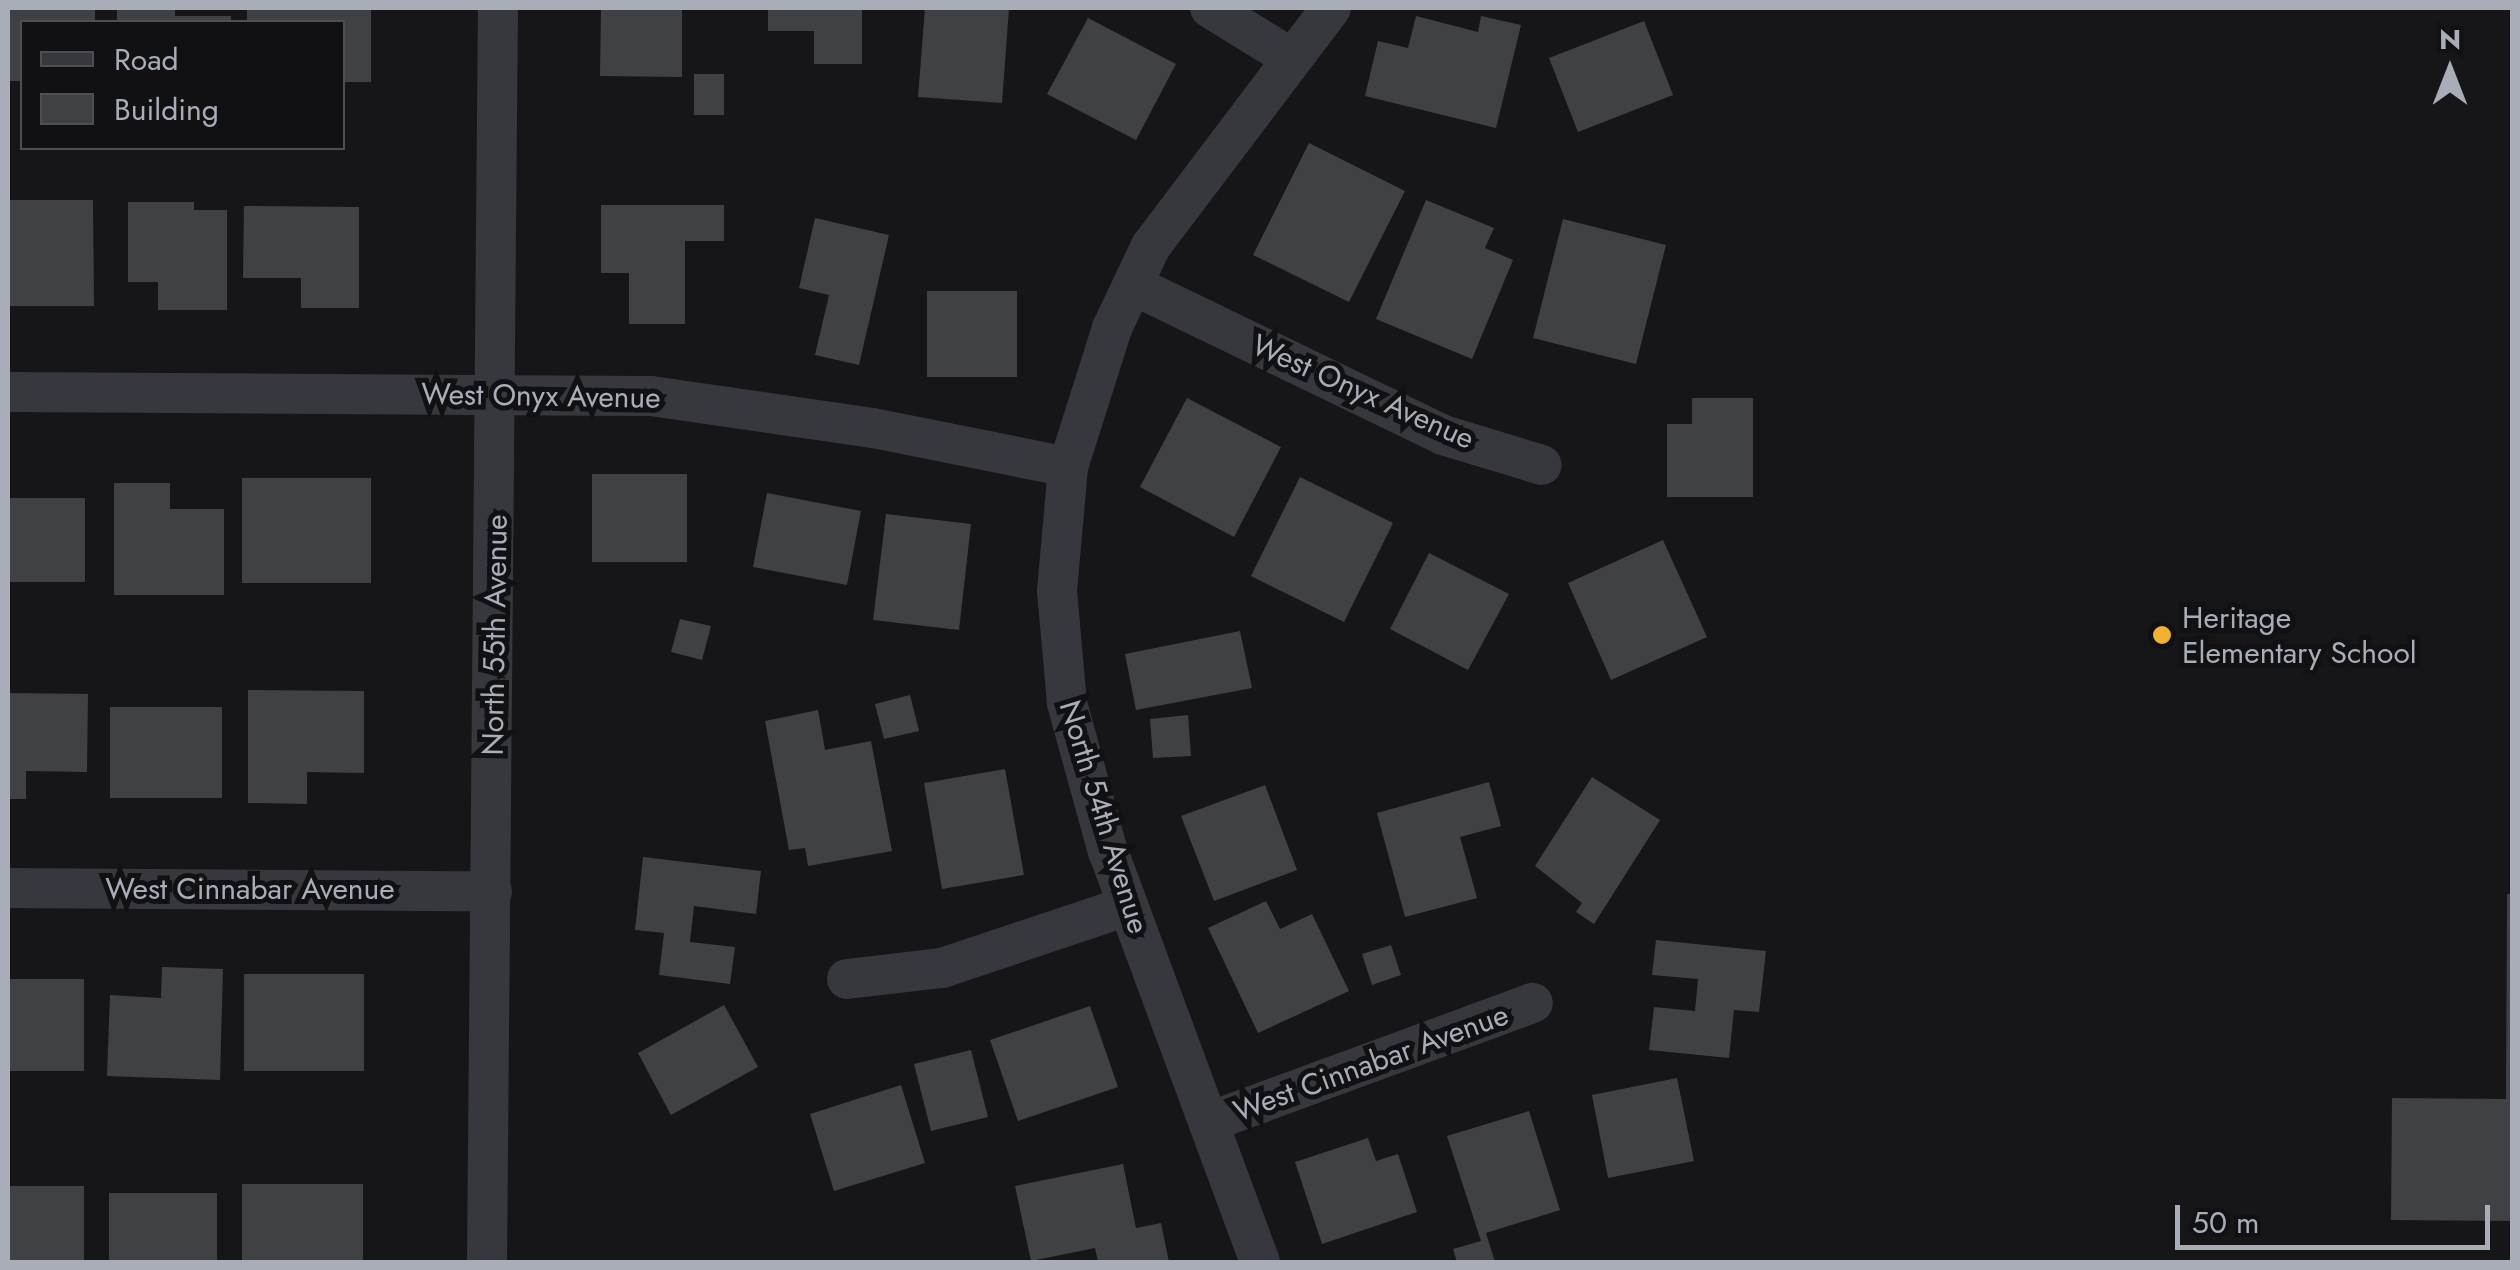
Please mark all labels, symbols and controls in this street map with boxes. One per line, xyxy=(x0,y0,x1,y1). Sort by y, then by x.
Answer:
text: N xyxy=(2439,19,2461,60)
legend xyxy=(20,20,345,150)
north arrow xyxy=(2400,20,2500,120)
text: Road xyxy=(114,38,179,81)
text: Building xyxy=(114,88,219,131)
street label: West Onyx Avenue xyxy=(1246,327,1480,457)
street label: West Onyx Avenue xyxy=(421,376,661,416)
street label: North 55th Avenue xyxy=(475,514,515,756)
place label: Heritage Elementary School xyxy=(2182,600,2417,670)
marker: Heritage Elementary School xyxy=(2151,624,2173,646)
street label: North 54th Avenue xyxy=(1051,696,1157,938)
street label: West Cinnabar Avenue xyxy=(105,871,395,907)
street label: West Cinnabar Avenue xyxy=(1229,997,1513,1129)
scale bar xyxy=(2180,1185,2495,1247)
text: 50 m xyxy=(2192,1201,2259,1244)

